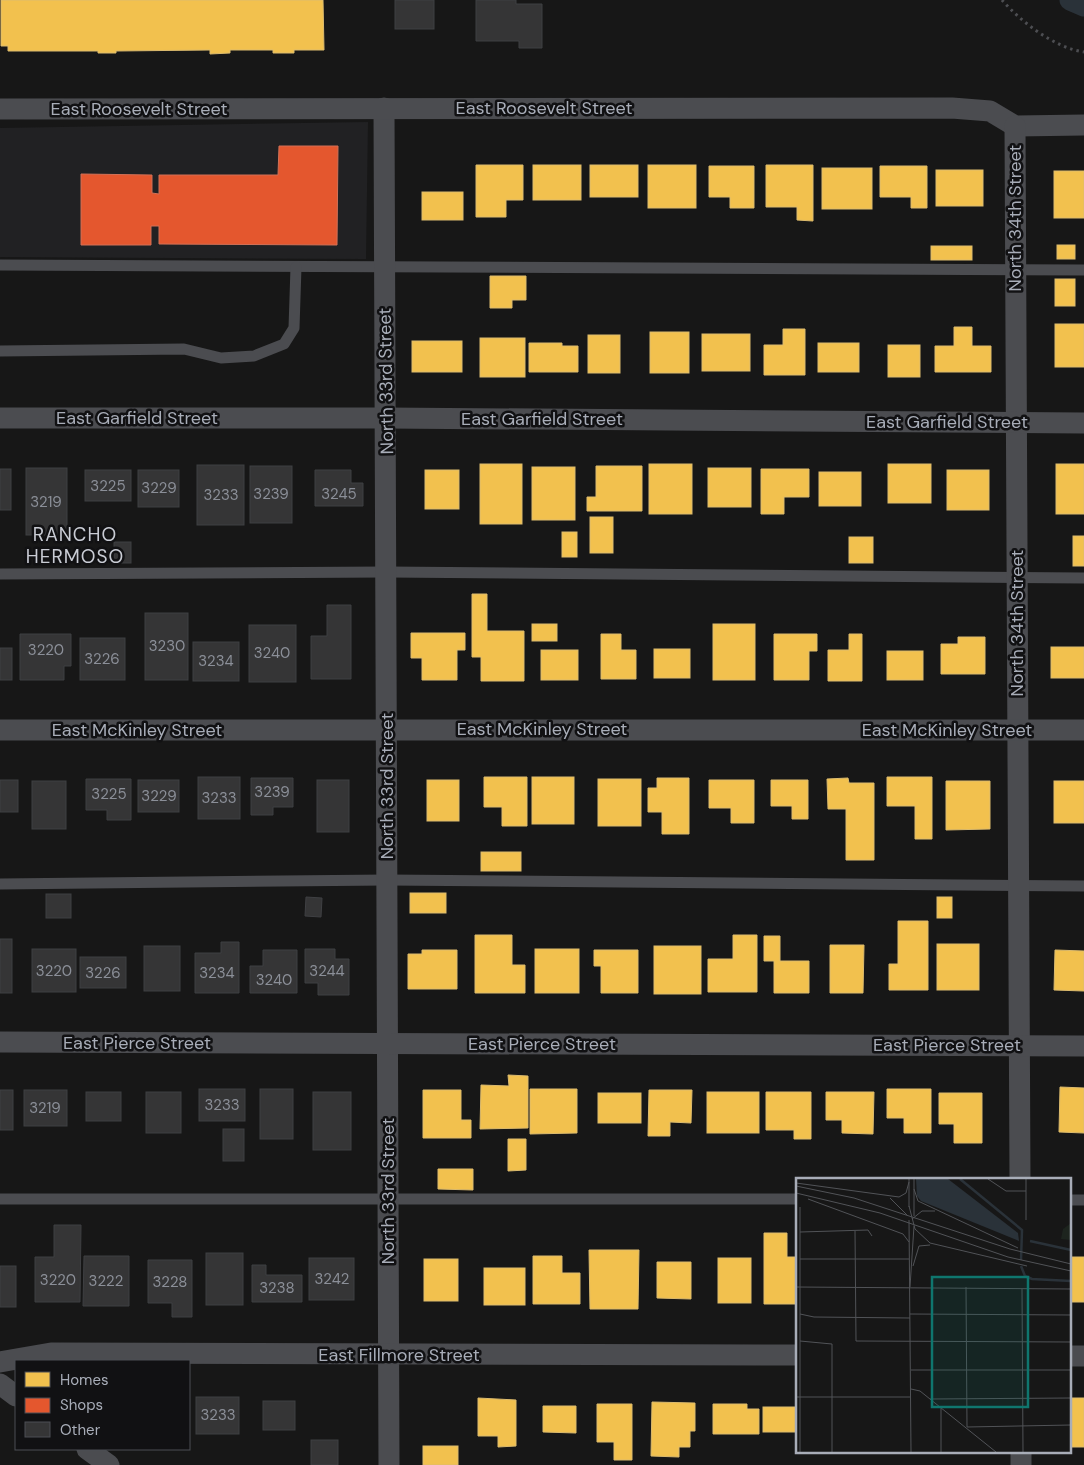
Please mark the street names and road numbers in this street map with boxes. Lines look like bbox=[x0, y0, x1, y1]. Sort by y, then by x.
street label: East Roosevelt Street bbox=[456, 96, 632, 120]
street label: East Roosevelt Street bbox=[51, 97, 227, 121]
street label: North 34th Street bbox=[1003, 145, 1027, 291]
street label: North 33rd Street bbox=[373, 307, 399, 455]
street label: East Garfield Street bbox=[56, 406, 218, 430]
street label: East Garfield Street bbox=[461, 407, 623, 431]
street label: East Garfield Street bbox=[866, 410, 1028, 434]
street label: North 34th Street bbox=[1005, 550, 1029, 696]
street label: North 33rd Street bbox=[375, 713, 399, 859]
street label: East McKinley Street bbox=[457, 717, 627, 741]
street label: East McKinley Street bbox=[52, 718, 222, 742]
street label: East McKinley Street bbox=[862, 718, 1032, 742]
street label: East Pierce Street bbox=[63, 1031, 211, 1055]
street label: East Pierce Street bbox=[468, 1032, 616, 1056]
street label: East Pierce Street bbox=[873, 1033, 1021, 1057]
street label: North 33rd Street bbox=[376, 1118, 400, 1264]
street label: East Fillmore Street bbox=[318, 1343, 480, 1367]

